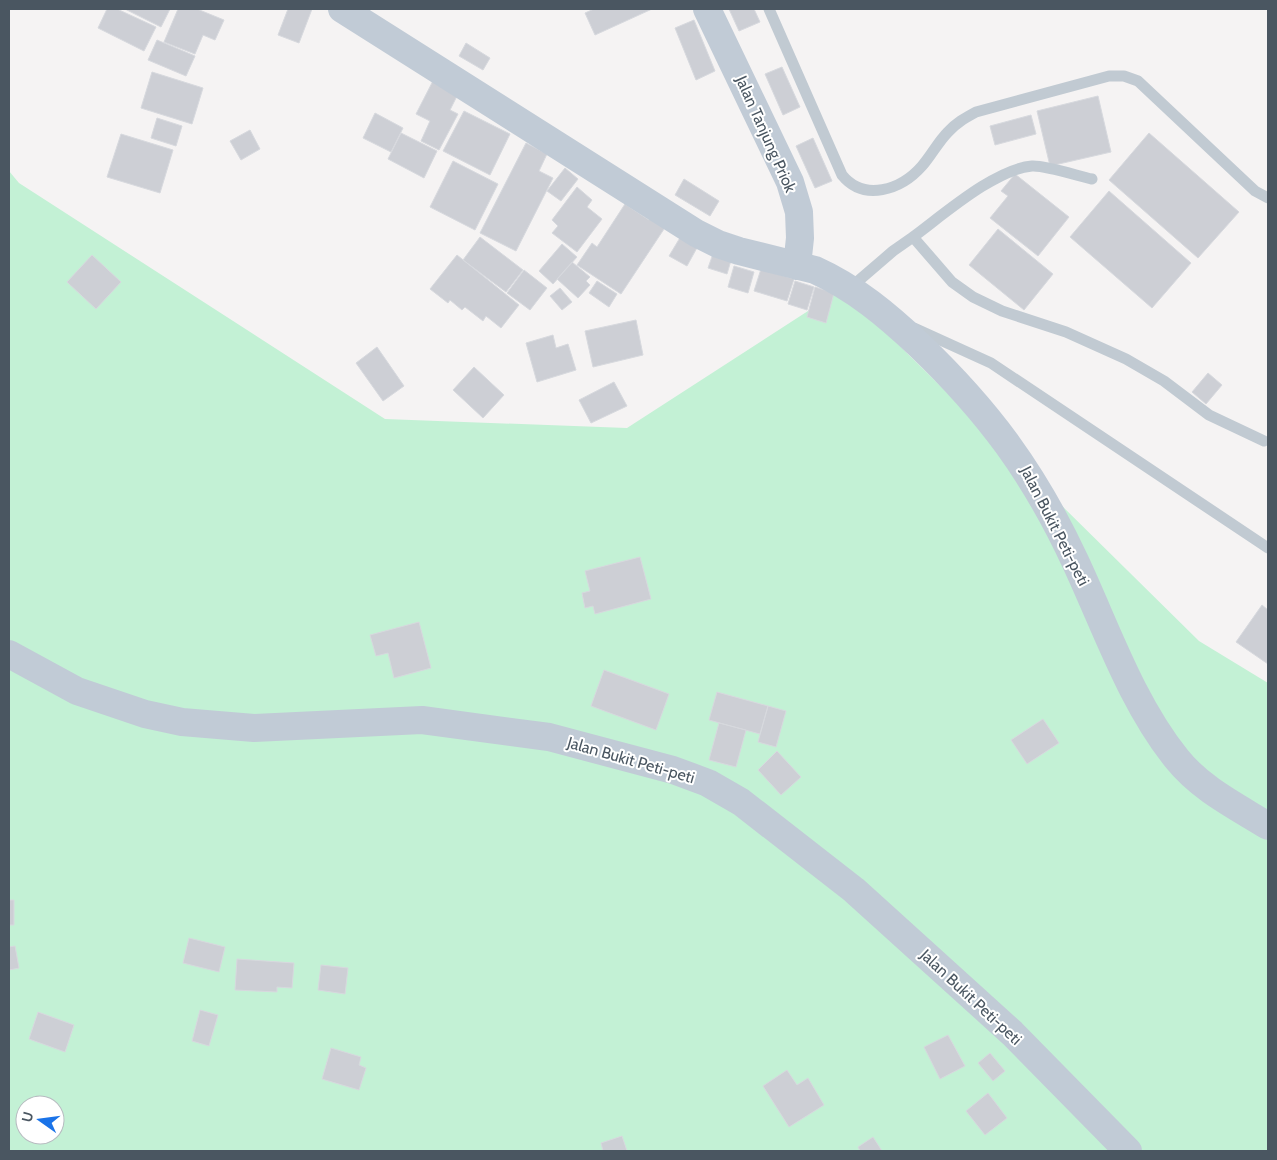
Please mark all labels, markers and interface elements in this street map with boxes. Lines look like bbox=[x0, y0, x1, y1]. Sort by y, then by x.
street label: Jalan Tanjung Priok bbox=[731, 72, 801, 196]
street label: Jalan Bukit Peti-peti bbox=[1016, 462, 1093, 589]
street label: Jalan Bukit Peti-peti bbox=[564, 732, 697, 787]
street label: Jalan Bukit Peti-peti bbox=[916, 944, 1026, 1049]
north arrow bbox=[15, 1095, 65, 1145]
text: U bbox=[17, 1110, 37, 1124]

